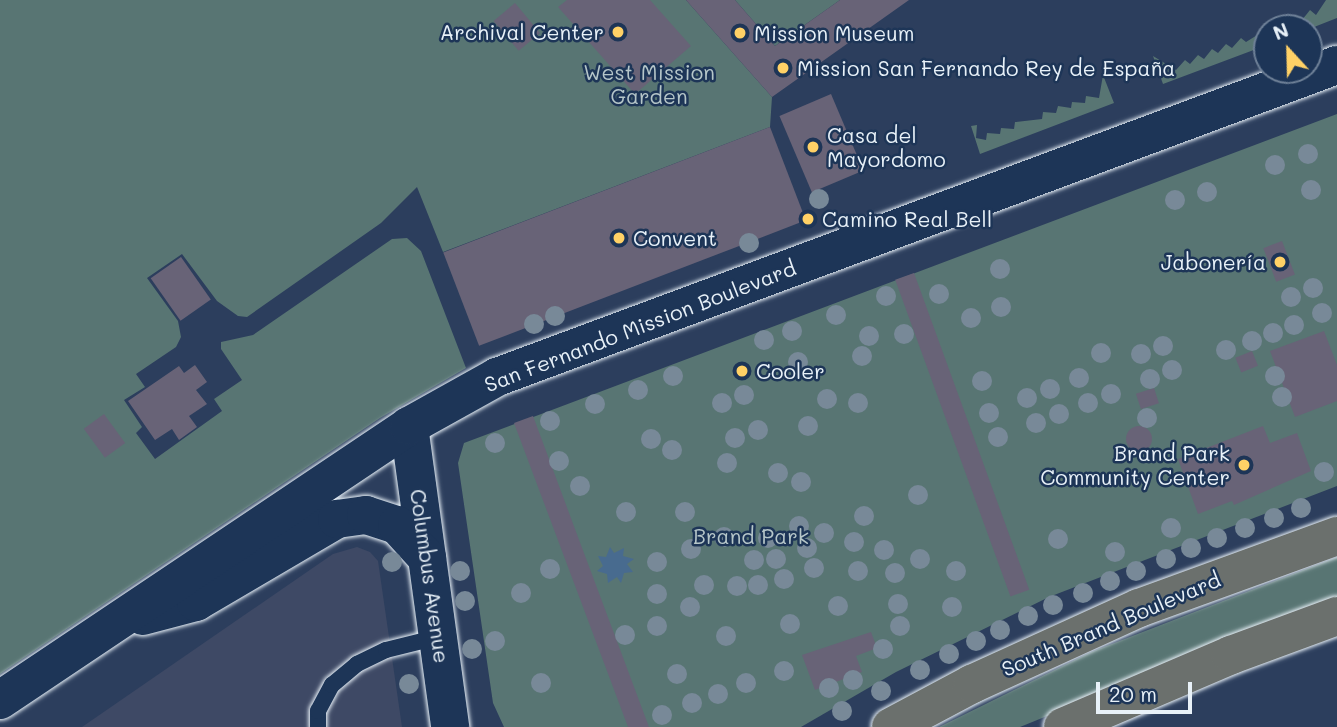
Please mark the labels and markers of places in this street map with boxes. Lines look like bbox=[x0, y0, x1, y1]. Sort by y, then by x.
place label: Archival Center bbox=[440, 19, 604, 45]
place label: Mission Museum bbox=[754, 20, 914, 46]
marker: Archival Center bbox=[610, 24, 626, 40]
marker: Mission Museum bbox=[732, 25, 748, 41]
place label: Mission San Fernando Rey de España bbox=[797, 55, 1175, 81]
marker: Mission San Fernando Rey de España bbox=[775, 60, 791, 76]
place label: Casa del Mayordomo bbox=[827, 122, 946, 172]
marker: Casa del Mayordomo bbox=[805, 139, 821, 155]
place label: Camino Real Bell bbox=[822, 206, 992, 232]
marker: Camino Real Bell bbox=[800, 211, 816, 227]
place label: Convent bbox=[633, 225, 717, 251]
marker: Convent bbox=[611, 230, 627, 246]
place label: Jabonería bbox=[1161, 249, 1266, 275]
marker: Jabonería bbox=[1272, 254, 1288, 270]
place label: Cooler bbox=[756, 358, 825, 384]
marker: Cooler bbox=[734, 363, 750, 379]
place label: Brand Park Community Center bbox=[1040, 440, 1230, 490]
marker: Brand Park Community Center bbox=[1236, 457, 1252, 473]

